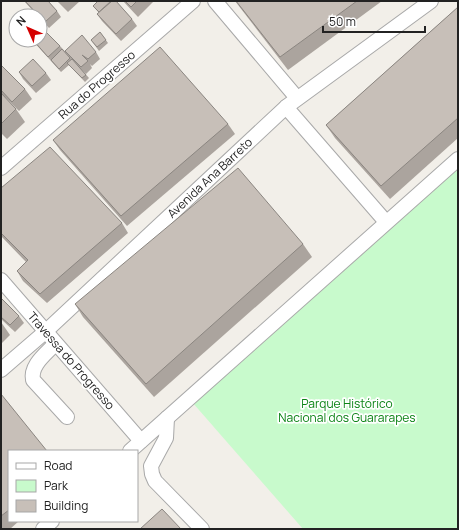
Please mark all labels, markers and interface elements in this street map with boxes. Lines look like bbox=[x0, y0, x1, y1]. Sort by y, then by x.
north arrow bbox=[8, 8, 48, 48]
scale bar bbox=[323, 8, 425, 34]
text: N bbox=[12, 12, 29, 29]
text: 50 m bbox=[329, 13, 356, 30]
street label: Rua do Progresso bbox=[55, 46, 139, 123]
street label: Avenida Ana Barreto bbox=[163, 134, 256, 222]
street label: Travessa do Progresso bbox=[24, 308, 119, 413]
park label: Parque Histórico Nacional dos Guararapes bbox=[278, 395, 416, 426]
legend bbox=[8, 450, 138, 522]
text: Road bbox=[44, 457, 72, 474]
text: Park bbox=[44, 477, 69, 494]
text: Building bbox=[44, 497, 88, 514]

